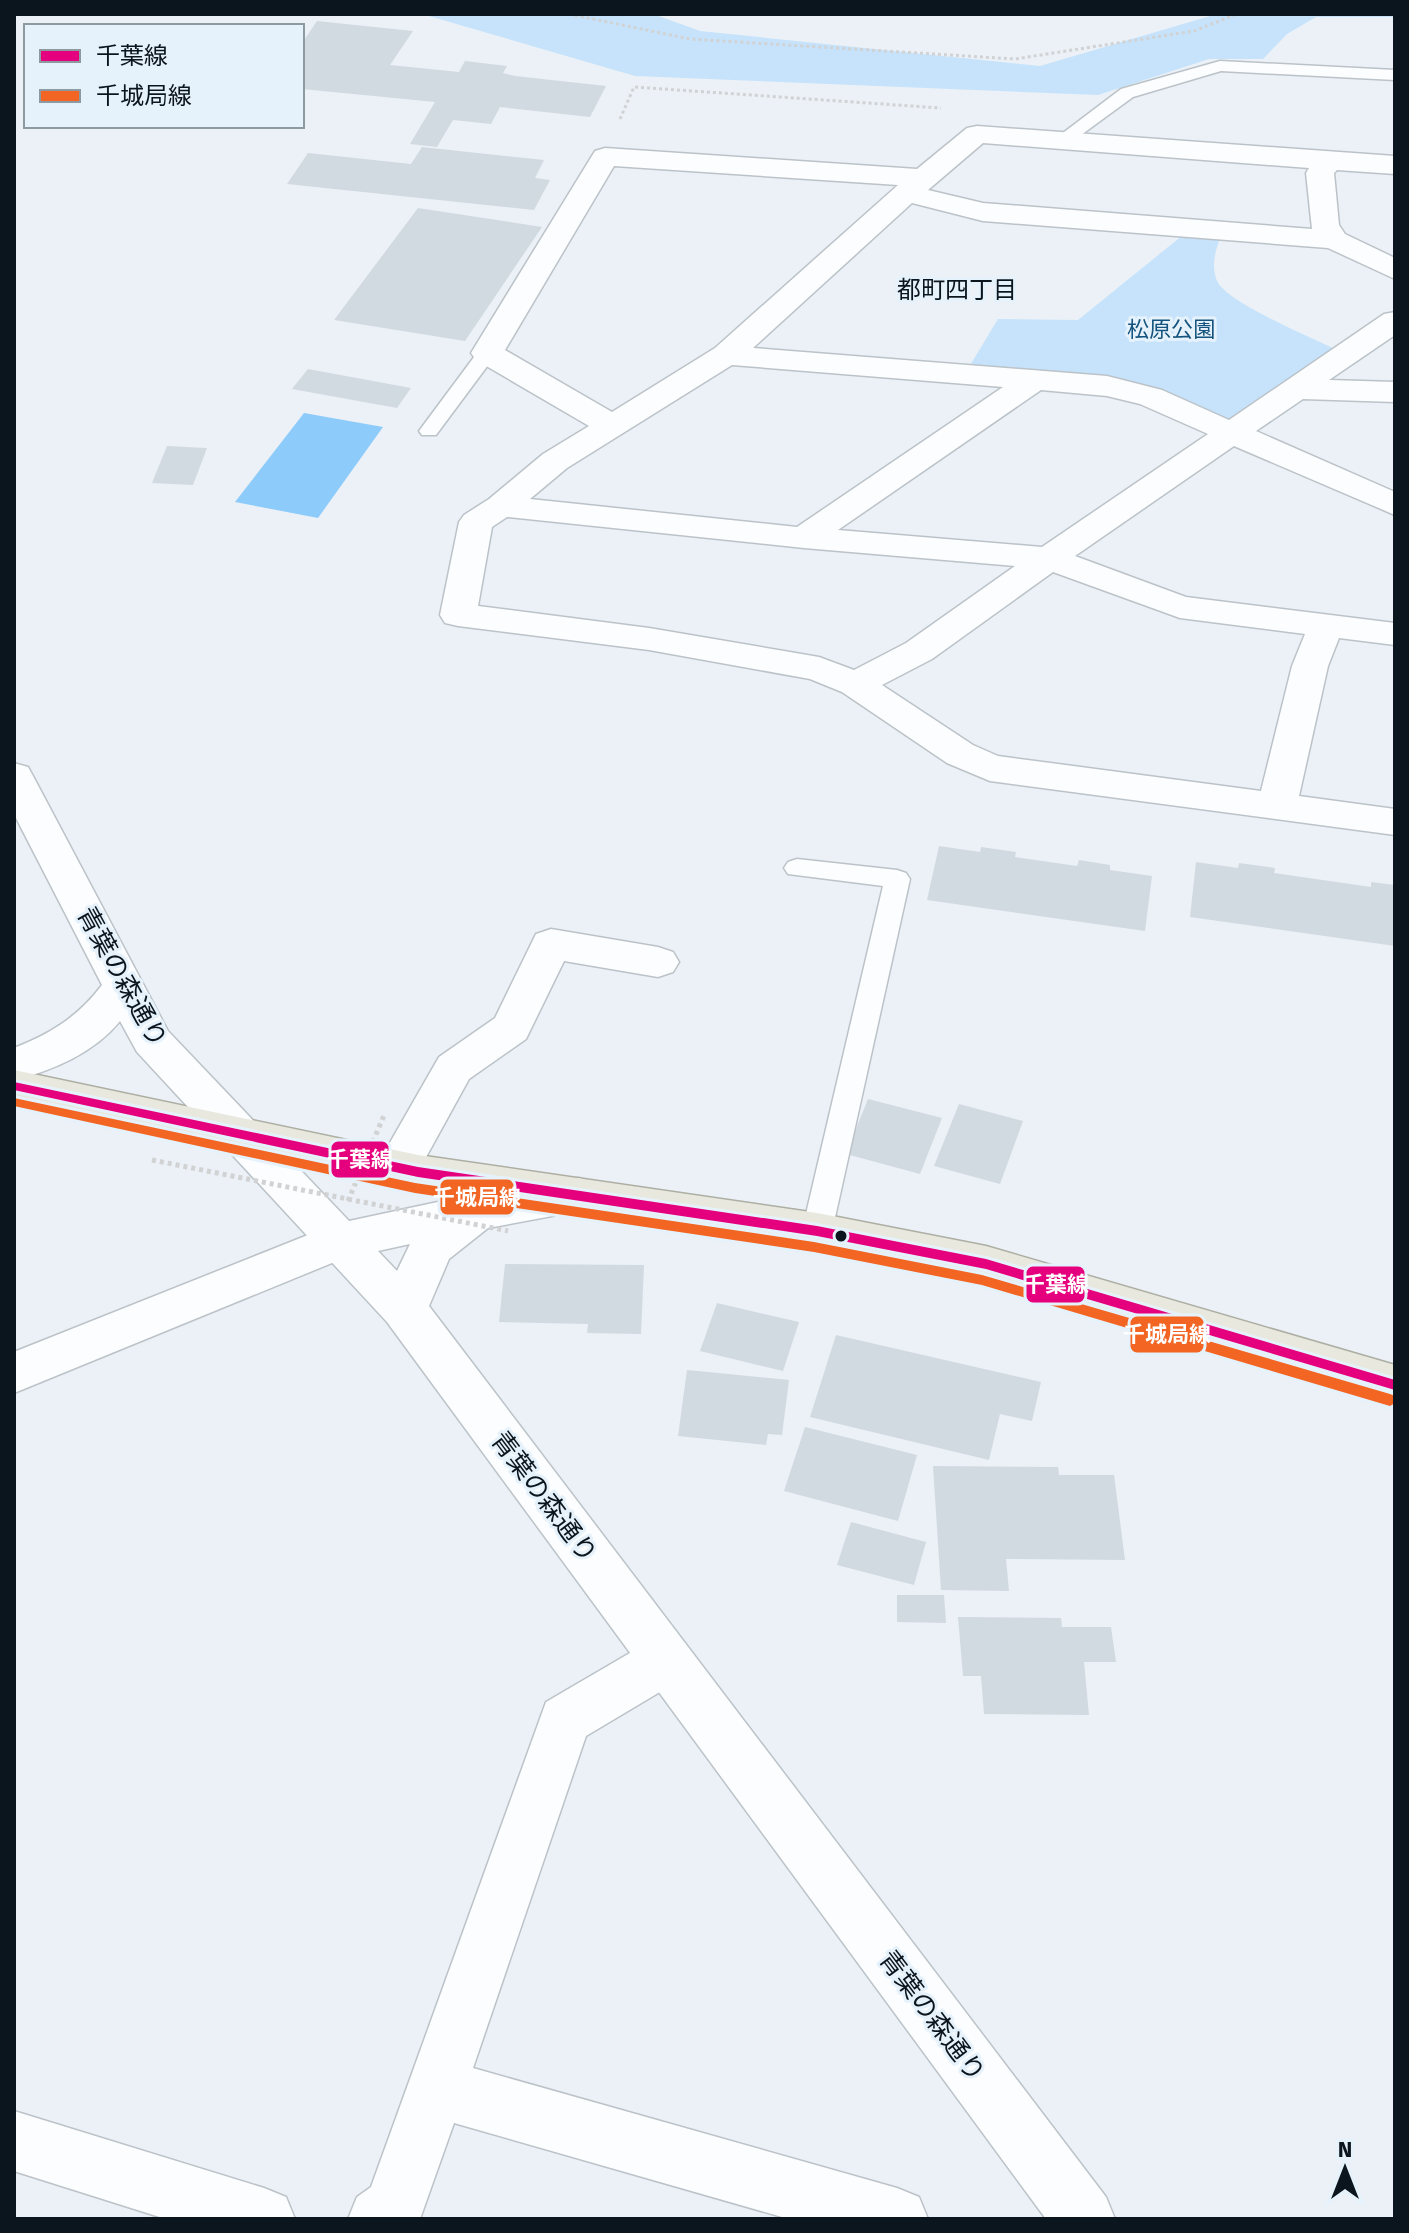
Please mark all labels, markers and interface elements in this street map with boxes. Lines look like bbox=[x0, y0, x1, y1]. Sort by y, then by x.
legend bbox=[24, 24, 304, 128]
text: 千葉線 bbox=[96, 42, 168, 70]
text: 千城局線 bbox=[96, 82, 192, 110]
district label: 都町四丁目 bbox=[897, 276, 1017, 304]
park label: 松原公園 bbox=[1127, 316, 1215, 343]
street label: 青葉の森通り bbox=[71, 901, 173, 1053]
line badge: 千葉線 bbox=[330, 1140, 390, 1179]
text: 千葉線 bbox=[327, 1146, 393, 1173]
line badge: 千城局線 bbox=[439, 1178, 515, 1216]
text: 千城局線 bbox=[433, 1184, 521, 1211]
unlabelled marker bbox=[833, 1228, 849, 1244]
line badge: 千葉線 bbox=[1025, 1265, 1086, 1304]
text: 千葉線 bbox=[1023, 1271, 1089, 1298]
line badge: 千城局線 bbox=[1129, 1315, 1205, 1354]
text: 千城局線 bbox=[1123, 1321, 1211, 1348]
street label: 青葉の森通り bbox=[485, 1425, 603, 1569]
street label: 青葉の森通り bbox=[873, 1944, 991, 2088]
north arrow bbox=[1305, 2129, 1385, 2209]
text: N bbox=[1338, 2136, 1352, 2163]

